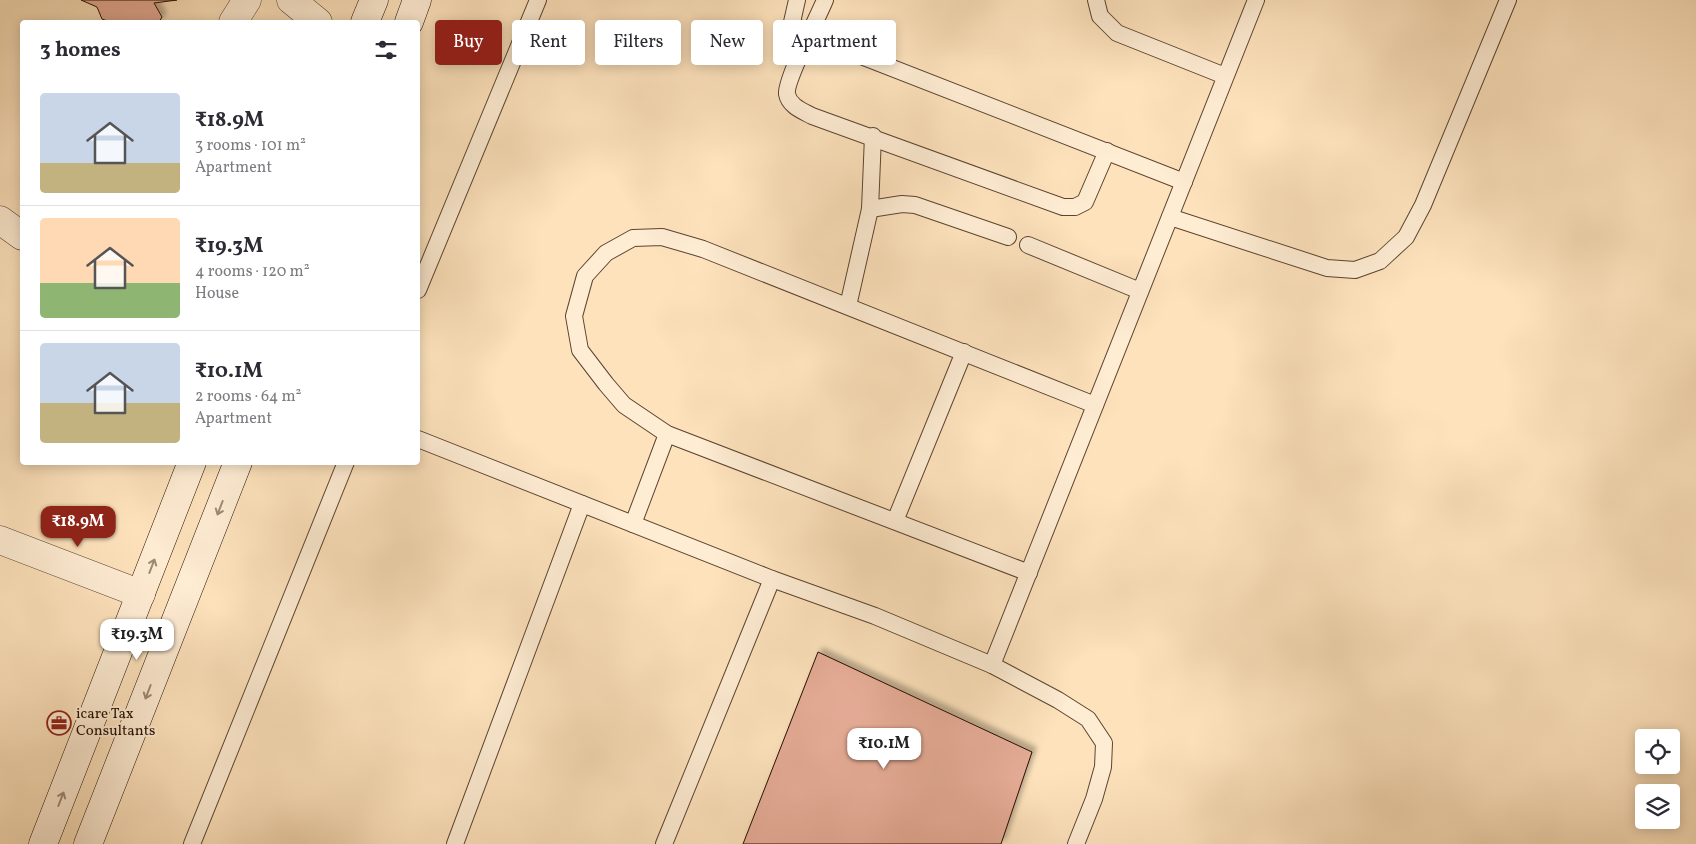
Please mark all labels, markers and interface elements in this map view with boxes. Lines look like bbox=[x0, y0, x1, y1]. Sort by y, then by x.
chip: Buy bbox=[435, 20, 502, 65]
chip: Rent bbox=[512, 20, 585, 65]
chip: Filters bbox=[595, 20, 681, 65]
chip: New bbox=[691, 20, 763, 65]
chip: Apartment bbox=[773, 20, 896, 65]
text: 3 homes bbox=[40, 36, 121, 65]
icon: filters bbox=[372, 36, 400, 64]
text: ₹18.9M bbox=[195, 106, 264, 135]
icon: home bbox=[80, 113, 140, 173]
text: 3 rooms · 101 m² bbox=[195, 135, 306, 157]
text: Apartment bbox=[195, 157, 272, 179]
text: ₹19.3M bbox=[195, 232, 263, 261]
icon: home bbox=[80, 238, 140, 298]
text: 4 rooms · 120 m² bbox=[195, 261, 310, 283]
text: House bbox=[195, 283, 239, 305]
text: ₹10.1M bbox=[195, 357, 263, 386]
icon: home bbox=[80, 363, 140, 423]
text: 2 rooms · 64 m² bbox=[195, 386, 302, 408]
text: Apartment bbox=[195, 408, 272, 430]
one-way arrow bbox=[215, 500, 224, 515]
pin: ₹18.9M bbox=[37, 506, 119, 548]
text: ₹18.9M bbox=[52, 511, 104, 533]
one-way arrow bbox=[148, 559, 157, 574]
pin: ₹19.3M bbox=[96, 618, 178, 661]
text: ₹19.3M bbox=[111, 624, 163, 646]
one-way arrow bbox=[143, 684, 152, 699]
place label: icare Tax Consultants bbox=[76, 704, 155, 742]
office icon: icare Tax Consultants bbox=[46, 710, 72, 736]
pin: ₹10.1M bbox=[843, 728, 925, 770]
map controls bbox=[1635, 729, 1680, 829]
button: locate bbox=[1635, 729, 1680, 774]
text: ₹10.1M bbox=[858, 733, 910, 755]
button: layers bbox=[1635, 784, 1680, 829]
one-way arrow bbox=[57, 791, 66, 806]

